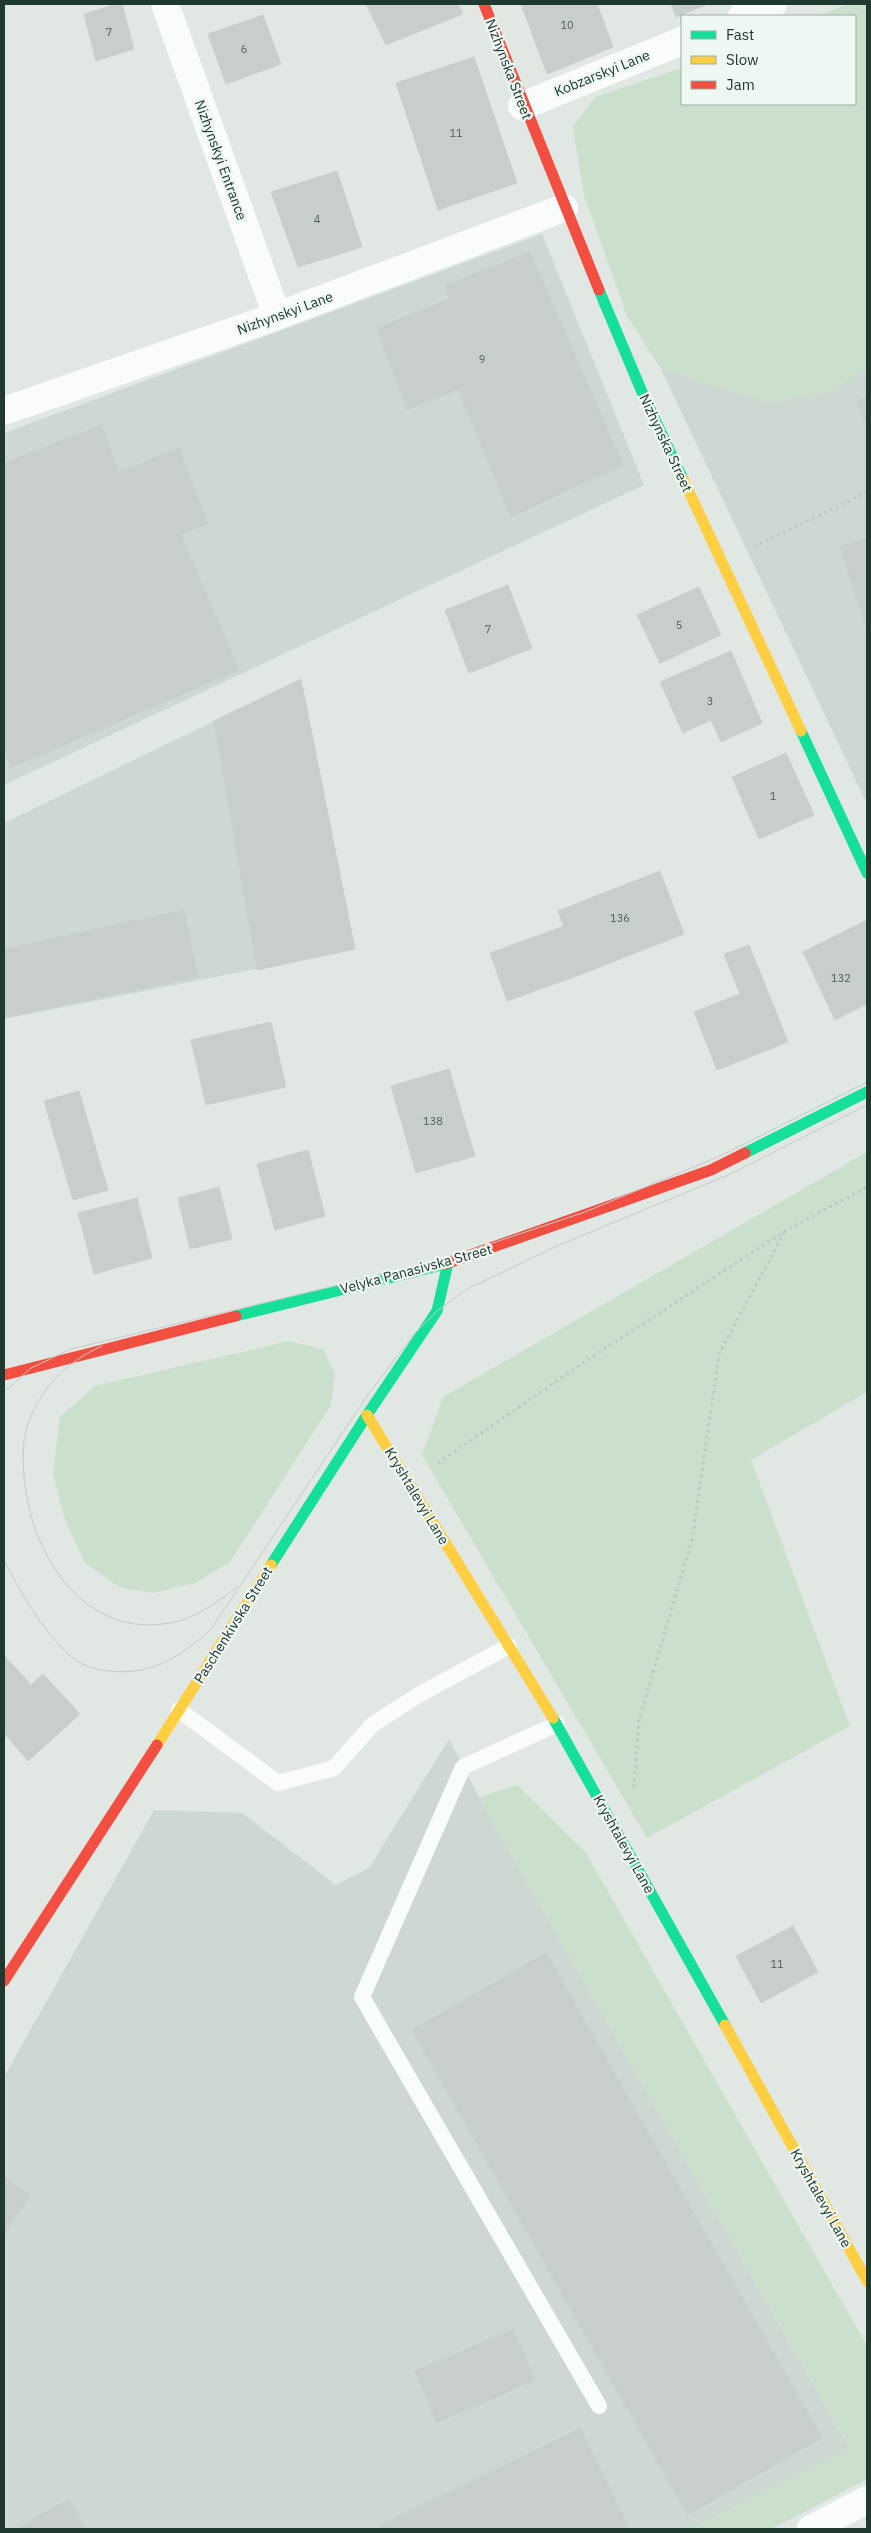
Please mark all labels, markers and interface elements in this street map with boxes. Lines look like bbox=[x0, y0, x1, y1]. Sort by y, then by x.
legend bbox=[681, 15, 856, 105]
street label: Nizhynska Street bbox=[482, 16, 536, 122]
house number: 10 bbox=[560, 18, 574, 32]
house number: 7 bbox=[106, 25, 112, 39]
text: Fast bbox=[726, 25, 754, 44]
house number: 6 bbox=[241, 42, 247, 56]
street label: Kobzarskyi Lane bbox=[552, 46, 653, 100]
text: Slow bbox=[726, 50, 759, 69]
text: Jam bbox=[726, 75, 755, 94]
street label: Nizhynskyi Entrance bbox=[191, 97, 251, 223]
house number: 11 bbox=[449, 126, 463, 140]
house number: 4 bbox=[314, 212, 321, 226]
street label: Nizhynskyi Lane bbox=[235, 287, 336, 339]
house number: 9 bbox=[479, 352, 485, 366]
street label: Nizhynska Street bbox=[635, 391, 697, 495]
house number: 5 bbox=[676, 618, 682, 632]
house number: 7 bbox=[485, 622, 491, 636]
house number: 3 bbox=[707, 694, 713, 708]
house number: 1 bbox=[770, 789, 777, 803]
house number: 136 bbox=[610, 911, 630, 925]
house number: 132 bbox=[831, 971, 851, 985]
house number: 138 bbox=[423, 1114, 443, 1128]
street label: Velyka Panasivska Street bbox=[338, 1240, 494, 1298]
street label: Kryshtalevyi Lane bbox=[381, 1444, 453, 1548]
street label: Paschenkivska Street bbox=[190, 1563, 276, 1687]
street label: Kryshtalevyi Lane bbox=[589, 1791, 659, 1897]
house number: 11 bbox=[770, 1957, 784, 1971]
street label: Kryshtalevyi Lane bbox=[786, 2145, 856, 2251]

